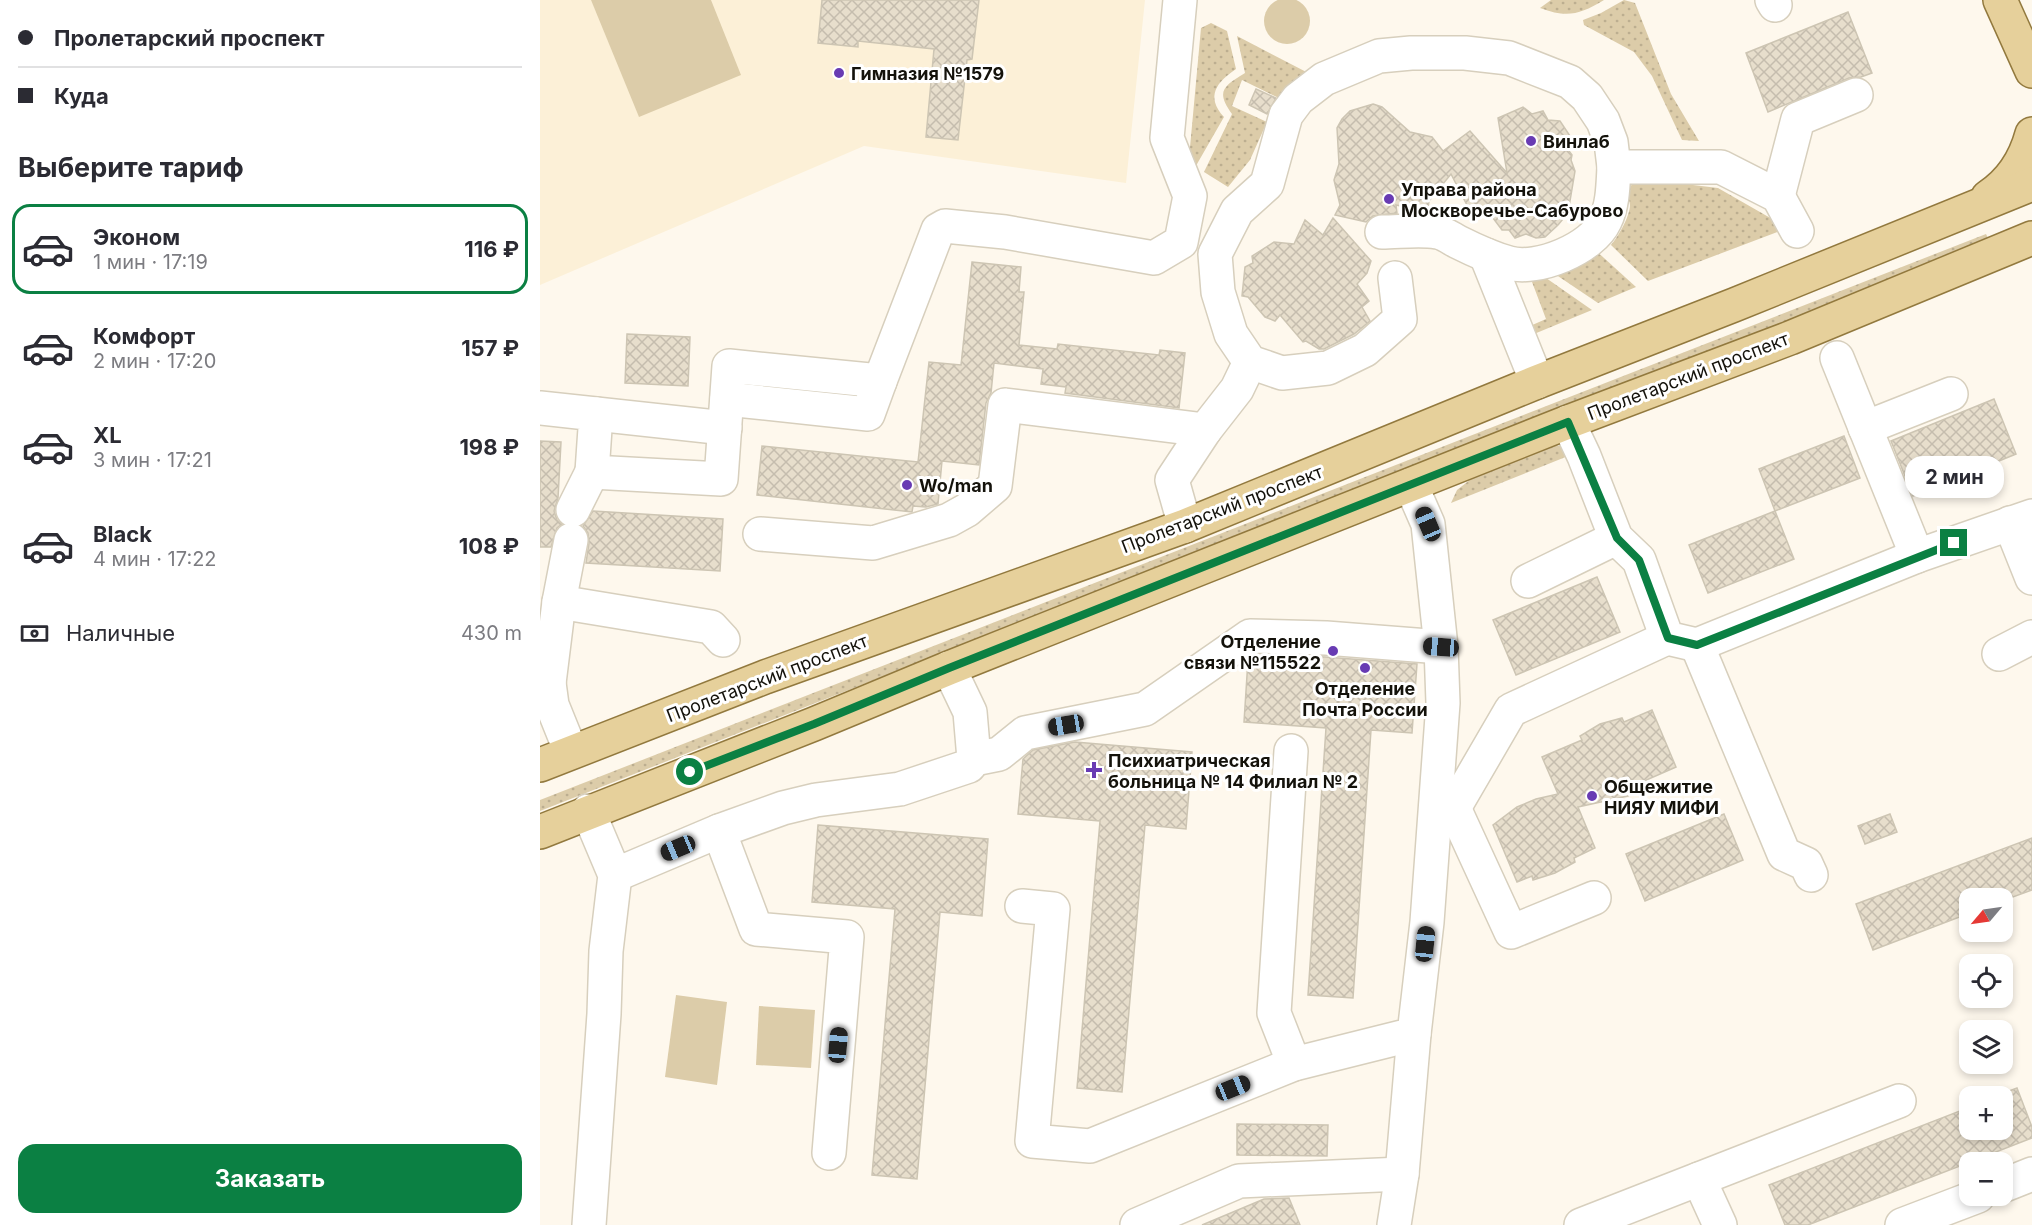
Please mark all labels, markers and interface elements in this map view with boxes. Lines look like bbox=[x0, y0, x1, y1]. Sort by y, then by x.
text: Пролетарский проспект bbox=[54, 25, 325, 51]
place label: Гимназия №1579 bbox=[851, 63, 1004, 84]
marker: Гимназия №1579 bbox=[832, 66, 846, 80]
text: Куда bbox=[54, 83, 109, 109]
place label: Винлаб bbox=[1543, 131, 1610, 152]
marker: Винлаб bbox=[1524, 134, 1538, 148]
text: Выберите тариф bbox=[18, 151, 244, 184]
place label: Управа района Москворечье-Сабурово bbox=[1401, 179, 1624, 221]
marker: Управа района Москворечье-Сабурово bbox=[1382, 192, 1396, 206]
icon: car bbox=[21, 222, 75, 276]
text: Эконом bbox=[93, 224, 180, 250]
text: 116 ₽ bbox=[464, 236, 519, 262]
text: 1 мин · 17:19 bbox=[93, 250, 208, 274]
icon: car bbox=[21, 321, 75, 375]
text: Комфорт bbox=[93, 323, 195, 349]
street label: Пролетарский проспект bbox=[1584, 328, 1792, 424]
text: 157 ₽ bbox=[461, 335, 519, 361]
text: 2 мин · 17:20 bbox=[93, 349, 216, 373]
icon: car bbox=[21, 420, 75, 474]
text: XL bbox=[93, 422, 122, 448]
text: 198 ₽ bbox=[459, 434, 519, 460]
text: 3 мин · 17:21 bbox=[93, 448, 212, 472]
callout: 2 мин bbox=[1904, 456, 2004, 498]
street label: Пролетарский проспект bbox=[1118, 461, 1326, 557]
text: 2 мин bbox=[1925, 465, 1984, 489]
place label: Wo/man bbox=[919, 475, 993, 496]
marker: Wo/man bbox=[900, 478, 914, 492]
car bbox=[1413, 504, 1443, 544]
icon: car bbox=[21, 519, 75, 573]
text: Black bbox=[93, 521, 152, 547]
route end bbox=[1940, 529, 1967, 556]
text: 108 ₽ bbox=[459, 533, 519, 559]
text: 4 мин · 17:22 bbox=[93, 547, 217, 571]
icon: cash bbox=[18, 617, 51, 650]
text: Наличные bbox=[66, 620, 175, 646]
text: 430 m bbox=[461, 621, 522, 645]
street label: Пролетарский проспект bbox=[663, 630, 871, 726]
place label: Отделение связи №115522 bbox=[1184, 631, 1321, 673]
car bbox=[1422, 637, 1460, 657]
marker: Отделение связи №115522 bbox=[1326, 644, 1340, 658]
marker: Отделение Почта России bbox=[1358, 661, 1372, 675]
place label: Отделение Почта России bbox=[1302, 678, 1428, 720]
car bbox=[1047, 713, 1085, 737]
place label: Психиатрическая больница № 14 Филиал № 2 bbox=[1108, 750, 1358, 792]
route start bbox=[676, 758, 703, 785]
marker: Психиатрическая больница № 14 Филиал № 2 bbox=[1085, 761, 1103, 779]
place label: Общежитие НИЯУ МИФИ bbox=[1604, 776, 1719, 818]
marker: Общежитие НИЯУ МИФИ bbox=[1585, 789, 1599, 803]
car bbox=[658, 833, 698, 863]
north arrow bbox=[1959, 888, 2013, 942]
map controls bbox=[1959, 888, 2013, 1206]
car bbox=[1414, 925, 1436, 963]
button: locate bbox=[1959, 954, 2013, 1008]
button: layers bbox=[1959, 1020, 2013, 1074]
car bbox=[827, 1026, 849, 1064]
car bbox=[1213, 1073, 1253, 1103]
button: + bbox=[1959, 1086, 2013, 1140]
button: Заказать bbox=[18, 1144, 522, 1213]
button: − bbox=[1959, 1152, 2013, 1206]

